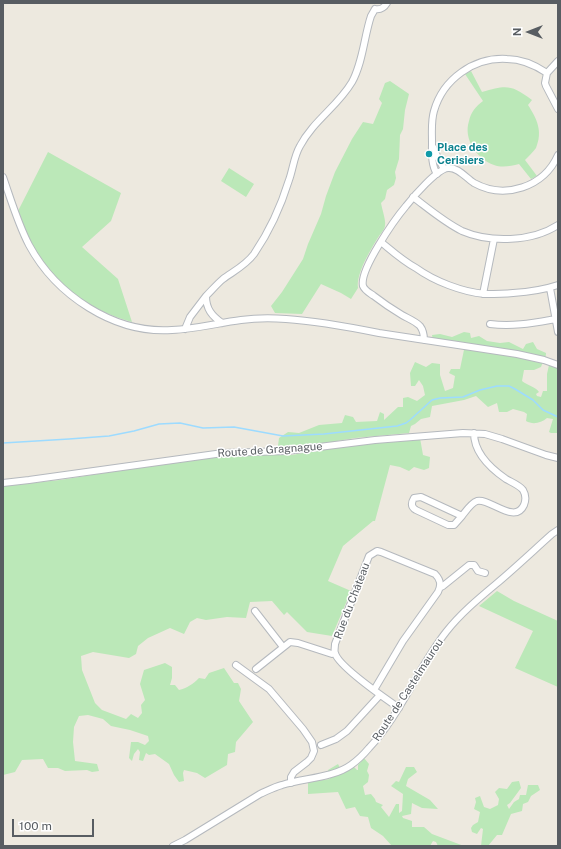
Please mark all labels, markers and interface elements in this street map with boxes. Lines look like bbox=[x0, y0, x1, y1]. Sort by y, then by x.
north arrow bbox=[509, 12, 549, 52]
text: N bbox=[511, 28, 523, 36]
place label: Place des Cerisiers bbox=[437, 141, 488, 167]
marker: Place des Cerisiers bbox=[424, 149, 434, 159]
street label: Route de Gragnague bbox=[217, 440, 323, 460]
street label: Rue du Château bbox=[331, 561, 373, 641]
street label: Route de Castelmaurou bbox=[370, 636, 446, 744]
scale bar bbox=[14, 811, 96, 837]
text: 100 m bbox=[19, 819, 52, 833]

